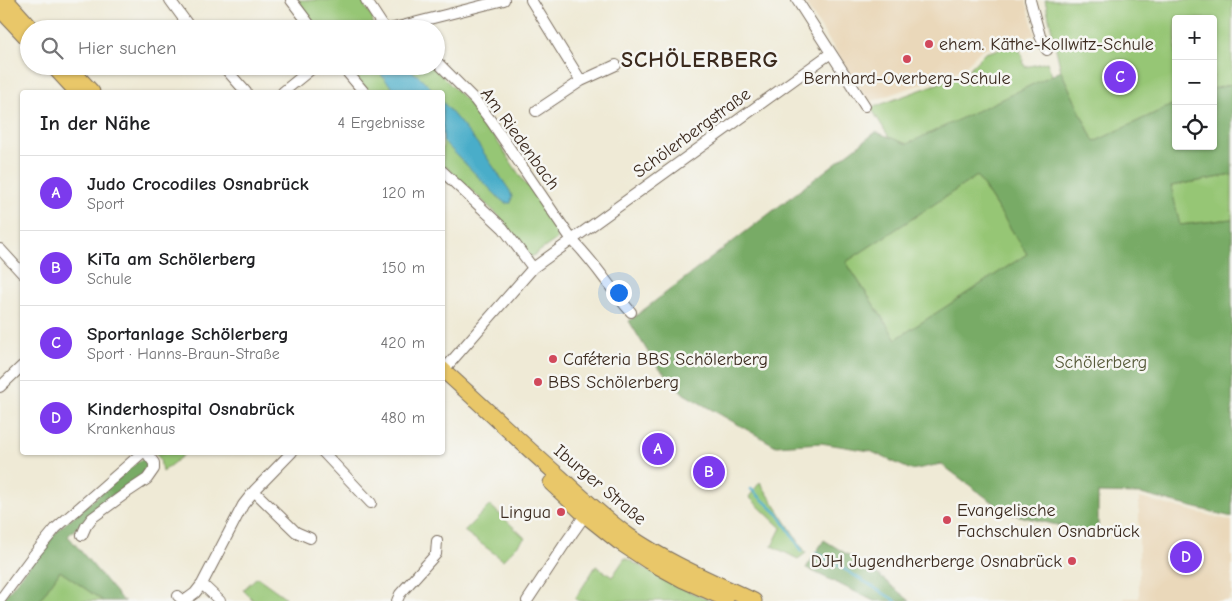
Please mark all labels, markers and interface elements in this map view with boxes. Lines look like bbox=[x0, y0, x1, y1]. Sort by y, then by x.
map controls bbox=[1172, 15, 1217, 150]
button: + bbox=[1172, 15, 1217, 60]
search box bbox=[20, 20, 445, 75]
icon: search bbox=[38, 34, 66, 62]
place label: ehem. Käthe-Kollwitz-Schule bbox=[939, 34, 1154, 55]
text: Hier suchen bbox=[78, 37, 176, 59]
marker: ehem. Käthe-Kollwitz-Schule bbox=[923, 38, 935, 50]
district label: SCHÖLERBERG bbox=[621, 47, 779, 73]
marker: Bernhard-Overberg-Schule bbox=[901, 53, 913, 65]
pin: C bbox=[1104, 58, 1136, 96]
button: − bbox=[1172, 60, 1217, 105]
place label: Bernhard-Overberg-Schule bbox=[804, 68, 1010, 89]
street label: Schölerbergstraße bbox=[629, 83, 755, 183]
street label: Am Riedenbach bbox=[476, 84, 564, 194]
button: locate bbox=[1172, 105, 1217, 150]
text: In der Nähe bbox=[40, 111, 150, 135]
text: 4 Ergebnisse bbox=[338, 114, 425, 132]
text: Judo Crocodiles Osnabrück bbox=[87, 173, 309, 195]
text: A bbox=[52, 184, 60, 202]
text: 120 m bbox=[382, 184, 425, 202]
text: Sport bbox=[87, 195, 124, 213]
text: KiTa am Schölerberg bbox=[87, 248, 256, 270]
text: B bbox=[51, 259, 61, 277]
text: 150 m bbox=[382, 259, 425, 277]
text: Schule bbox=[87, 270, 132, 288]
your location bbox=[606, 280, 632, 306]
text: Sportanlage Schölerberg bbox=[87, 323, 289, 345]
text: C bbox=[51, 334, 61, 352]
text: 420 m bbox=[381, 334, 425, 352]
text: Sport · Hanns-Braun-Straße bbox=[87, 345, 280, 363]
place label: Caféteria BBS Schölerberg bbox=[563, 349, 768, 370]
park label: Schölerberg bbox=[1055, 352, 1147, 373]
marker: Caféteria BBS Schölerberg bbox=[547, 353, 559, 365]
place label: BBS Schölerberg bbox=[548, 372, 679, 393]
marker: BBS Schölerberg bbox=[532, 376, 544, 388]
text: Kinderhospital Osnabrück bbox=[87, 398, 294, 420]
text: D bbox=[51, 409, 61, 427]
text: 480 m bbox=[381, 409, 425, 427]
text: Krankenhaus bbox=[87, 420, 175, 438]
pin: A bbox=[642, 430, 674, 468]
street label: Iburger Straße bbox=[550, 440, 650, 530]
pin: B bbox=[693, 453, 725, 491]
place label: Evangelische Fachschulen Osnabrück bbox=[957, 500, 1140, 542]
place label: Lingua bbox=[500, 502, 551, 523]
marker: Lingua bbox=[555, 506, 567, 518]
marker: Evangelische Fachschulen Osnabrück bbox=[941, 514, 953, 526]
pin: D bbox=[1170, 538, 1202, 576]
place label: DJH Jugendherberge Osnabrück bbox=[811, 551, 1062, 572]
marker: DJH Jugendherberge Osnabrück bbox=[1066, 555, 1078, 567]

